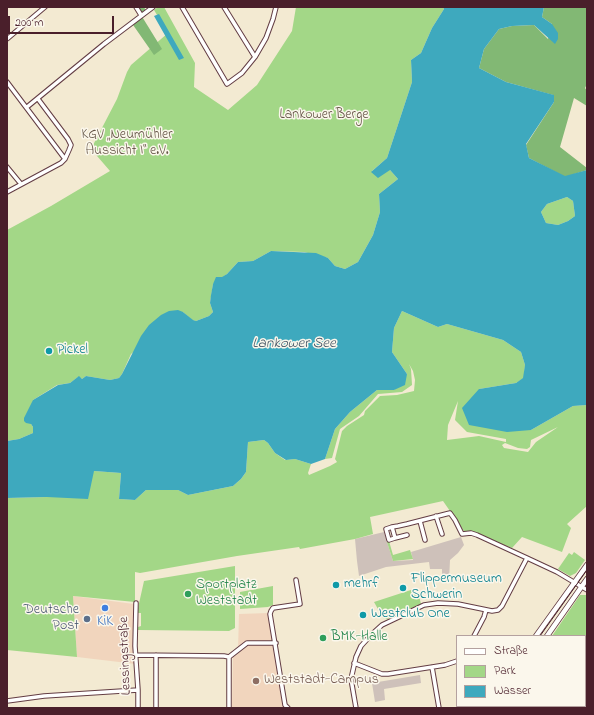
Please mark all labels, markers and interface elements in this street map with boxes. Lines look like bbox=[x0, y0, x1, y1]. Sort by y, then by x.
scale bar bbox=[10, 8, 116, 34]
text: 200 m bbox=[15, 14, 44, 32]
park label: Lankower Berge bbox=[280, 108, 368, 124]
park label: KGV „Neumühler Aussicht I“ e.V. bbox=[81, 128, 173, 160]
water label: Lankower See bbox=[252, 336, 336, 354]
place label: Pickel bbox=[57, 343, 88, 359]
marker: Pickel bbox=[44, 346, 54, 356]
place label: Flippermuseum Schwerin bbox=[411, 572, 502, 604]
place label: mehrf bbox=[344, 577, 379, 593]
place label: Sportplatz Weststadt bbox=[196, 578, 257, 610]
marker: mehrf bbox=[331, 580, 341, 590]
marker: Flippermuseum Schwerin bbox=[398, 583, 408, 593]
marker: Sportplatz Weststadt bbox=[183, 589, 193, 599]
place label: Deutsche Post bbox=[24, 603, 79, 636]
marker: KiK bbox=[100, 603, 110, 613]
place label: Westclub One bbox=[371, 607, 450, 623]
marker: Westclub One bbox=[358, 610, 368, 620]
marker: Deutsche Post bbox=[82, 614, 92, 624]
place label: KiK bbox=[97, 615, 113, 631]
street label: Lessingstraße bbox=[116, 616, 136, 696]
place label: BMK-Halle bbox=[331, 630, 388, 646]
marker: BMK-Halle bbox=[318, 633, 328, 643]
legend bbox=[456, 635, 586, 707]
text: Straße bbox=[494, 642, 528, 660]
text: Park bbox=[494, 662, 516, 680]
place label: Weststadt-Campus bbox=[264, 673, 379, 689]
marker: Weststadt-Campus bbox=[251, 676, 261, 686]
text: Wasser bbox=[494, 682, 531, 700]

